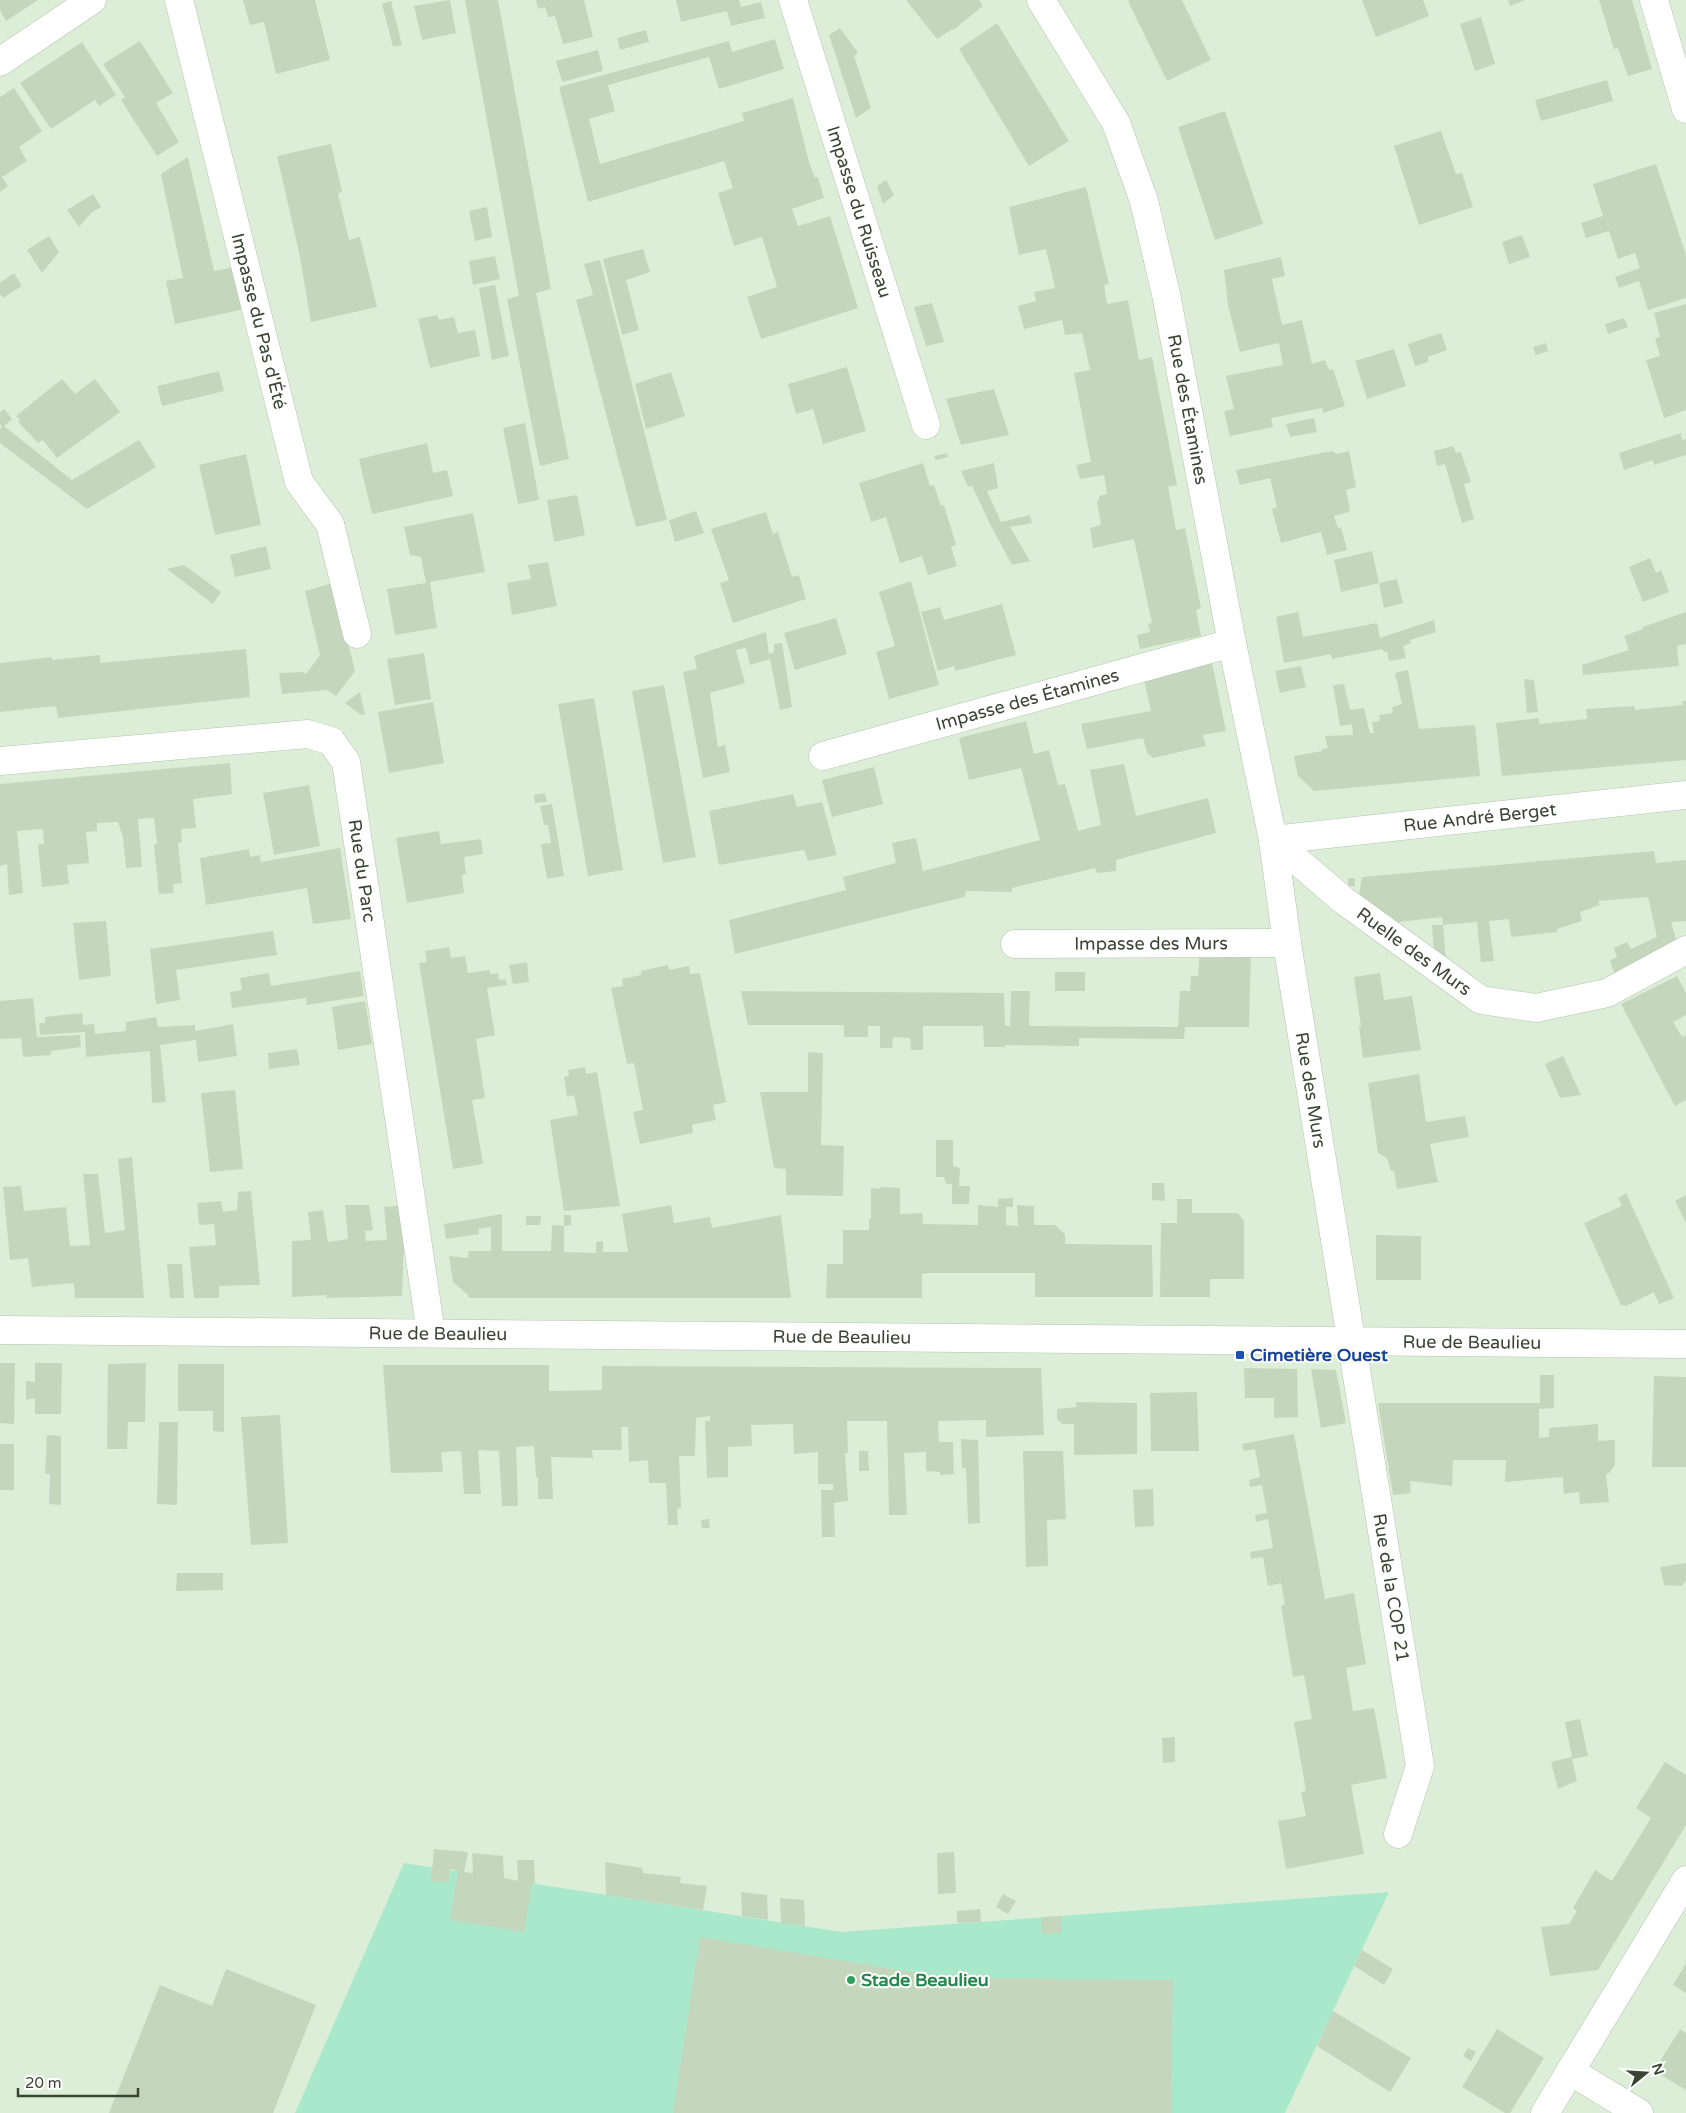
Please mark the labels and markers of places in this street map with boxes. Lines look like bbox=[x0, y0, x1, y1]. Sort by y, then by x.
place label: Cimetière Ouest bbox=[1250, 1344, 1388, 1366]
marker: Cimetière Ouest bbox=[1234, 1349, 1246, 1361]
place label: Stade Beaulieu bbox=[861, 1969, 989, 1991]
marker: Stade Beaulieu bbox=[845, 1974, 857, 1986]

